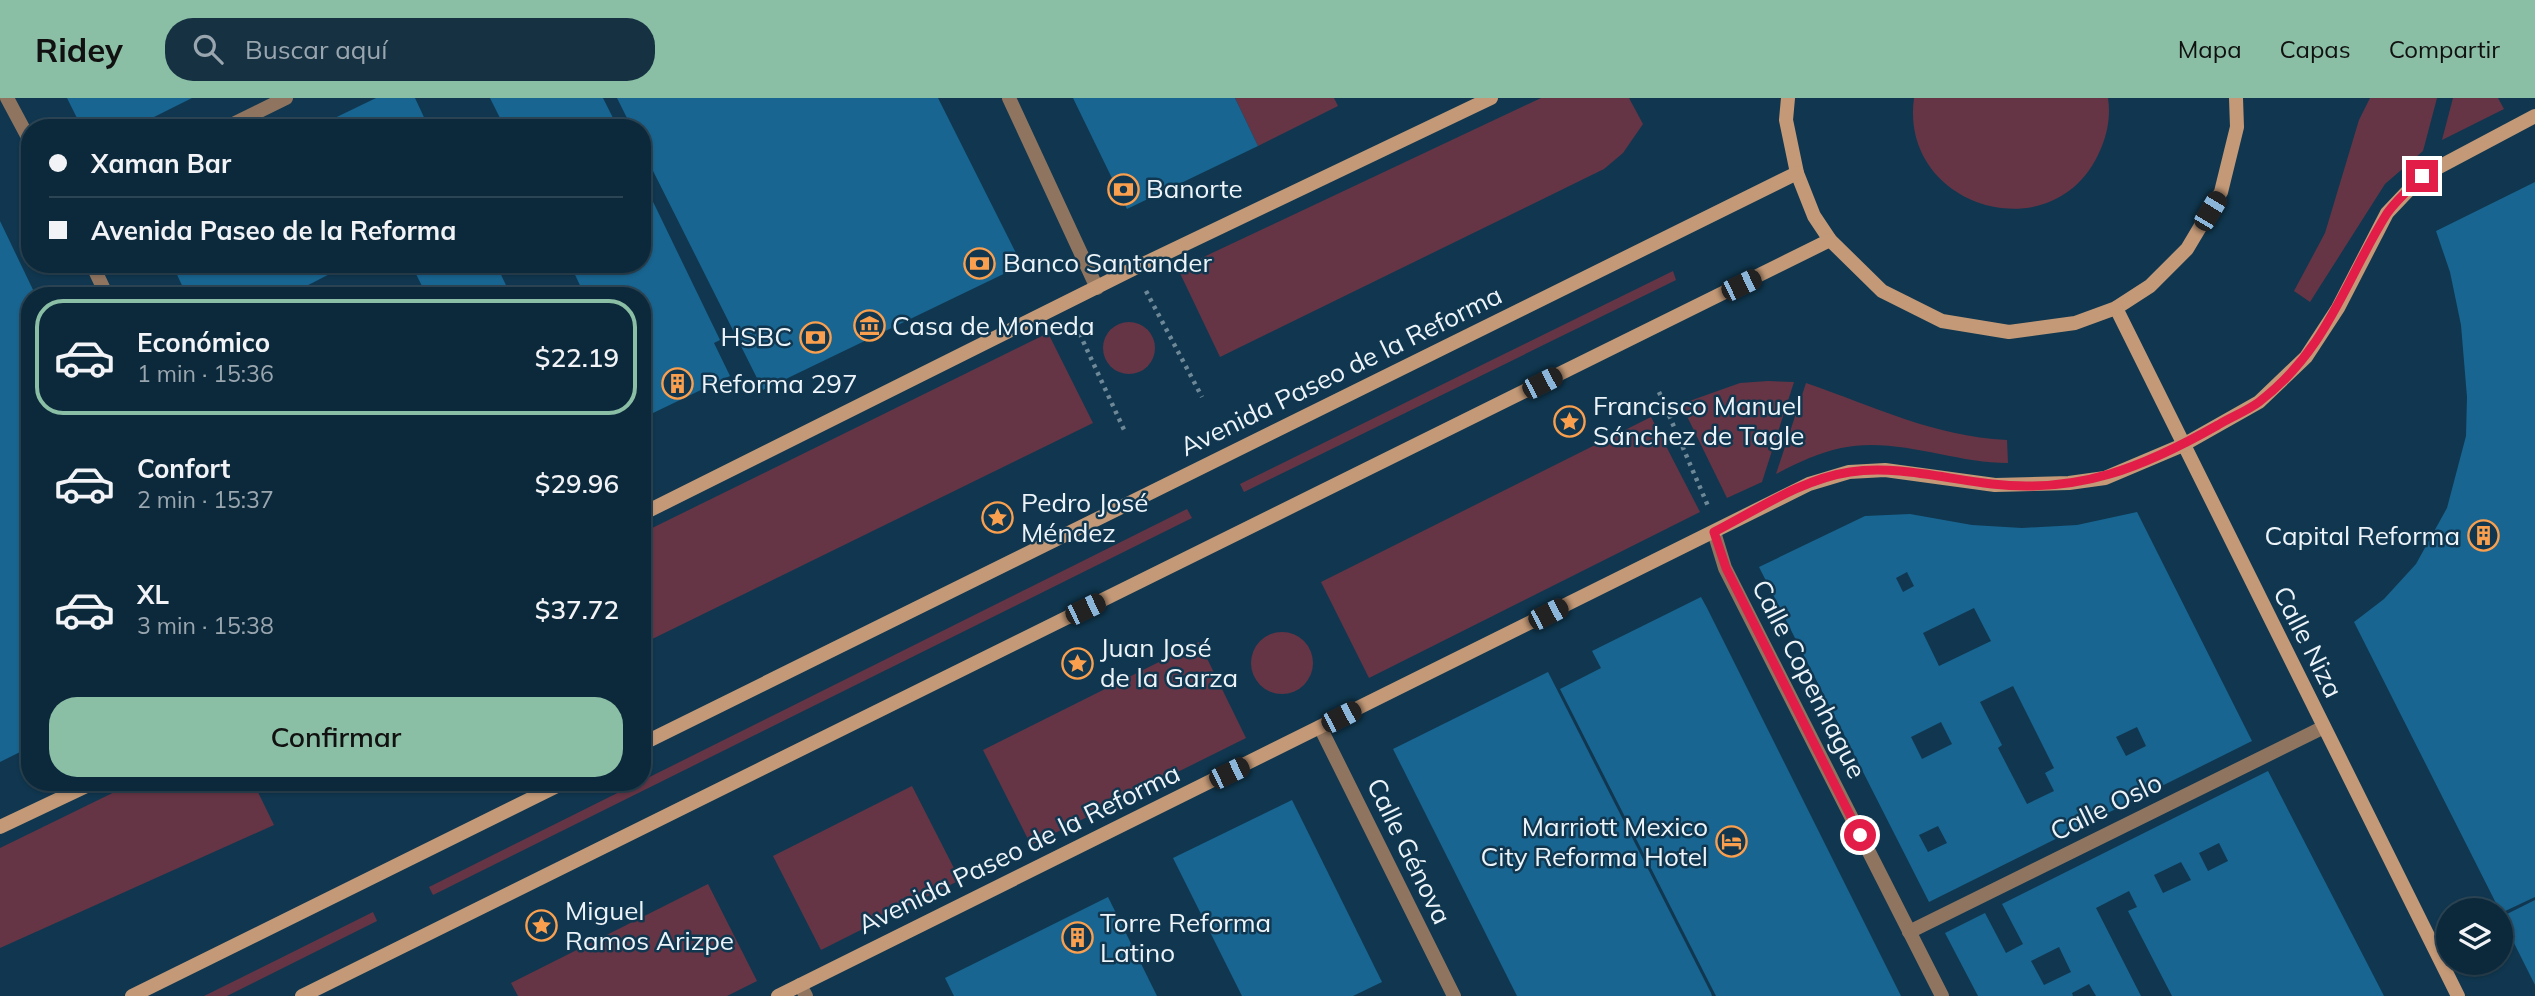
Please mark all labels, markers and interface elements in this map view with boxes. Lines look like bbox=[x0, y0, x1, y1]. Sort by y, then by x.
search box bbox=[165, 18, 655, 81]
text: Ridey bbox=[35, 29, 123, 70]
icon: search bbox=[189, 30, 227, 68]
text: Buscar aquí bbox=[245, 33, 388, 66]
text: Mapa bbox=[2178, 34, 2242, 64]
text: Capas bbox=[2280, 34, 2351, 64]
text: Compartir bbox=[2389, 34, 2500, 64]
text: Xaman Bar bbox=[91, 147, 231, 180]
route end bbox=[2406, 160, 2438, 192]
bank icon: Banorte bbox=[1106, 172, 1140, 206]
place label: Banorte bbox=[1146, 172, 1243, 205]
car bbox=[2191, 188, 2230, 234]
text: Avenida Paseo de la Reforma bbox=[91, 214, 456, 247]
bank icon: Banco Santander bbox=[963, 246, 997, 280]
place label: Banco Santander bbox=[1003, 246, 1212, 279]
car bbox=[1718, 266, 1765, 304]
street label: Avenida Paseo de la Reforma bbox=[1174, 278, 1507, 463]
museum icon: Casa de Moneda bbox=[852, 309, 886, 343]
place label: Casa de Moneda bbox=[892, 309, 1095, 342]
place label: HSBC bbox=[720, 320, 792, 353]
bank icon: HSBC bbox=[798, 320, 832, 354]
icon: car bbox=[53, 326, 116, 389]
text: Económico bbox=[137, 326, 270, 359]
text: $22.19 bbox=[535, 341, 619, 374]
text: 1 min · 15:36 bbox=[137, 359, 274, 388]
car bbox=[1519, 364, 1566, 402]
building icon: Reforma 297 bbox=[661, 367, 695, 401]
place label: Reforma 297 bbox=[701, 367, 858, 400]
place label: Francisco Manuel Sánchez de Tagle bbox=[1593, 389, 1804, 452]
place icon: Francisco Manuel Sánchez de Tagle bbox=[1553, 404, 1587, 438]
icon: car bbox=[53, 452, 116, 515]
text: Confort bbox=[137, 452, 230, 485]
text: $29.96 bbox=[535, 467, 619, 500]
text: 2 min · 15:37 bbox=[137, 485, 274, 514]
place label: Pedro José Méndez bbox=[1021, 486, 1148, 549]
place icon: Pedro José Méndez bbox=[981, 501, 1015, 535]
place label: Capital Reforma bbox=[2265, 519, 2460, 552]
building icon: Capital Reforma bbox=[2466, 519, 2500, 553]
street label: Calle Copenhague bbox=[1745, 574, 1874, 784]
icon: car bbox=[53, 578, 116, 641]
text: XL bbox=[137, 578, 169, 611]
street label: Calle Niza bbox=[2266, 580, 2351, 703]
car bbox=[1062, 590, 1109, 628]
text: $37.72 bbox=[535, 593, 619, 626]
car bbox=[1525, 595, 1572, 633]
text: 3 min · 15:38 bbox=[137, 611, 274, 640]
place label: Juan José de la Garza bbox=[1100, 631, 1238, 694]
place icon: Juan José de la Garza bbox=[1060, 646, 1094, 680]
button: Confirmar bbox=[49, 697, 623, 777]
car bbox=[1318, 698, 1365, 736]
car bbox=[1206, 754, 1253, 792]
street label: Avenida Paseo de la Reforma bbox=[852, 756, 1185, 941]
street label: Calle Oslo bbox=[2045, 765, 2167, 848]
street label: Calle Génova bbox=[1360, 772, 1459, 929]
place label: Marriott Mexico City Reforma Hotel bbox=[1480, 810, 1708, 873]
route start bbox=[1844, 819, 1876, 851]
hotel icon: Marriott Mexico City Reforma Hotel bbox=[1714, 825, 1748, 859]
place label: Miguel Ramos Arizpe bbox=[565, 894, 734, 957]
map controls bbox=[2436, 898, 2513, 975]
button: layers bbox=[2436, 898, 2513, 975]
place label: Torre Reforma Latino bbox=[1100, 906, 1271, 969]
place icon: Miguel Ramos Arizpe bbox=[525, 909, 559, 943]
building icon: Torre Reforma Latino bbox=[1060, 921, 1094, 955]

